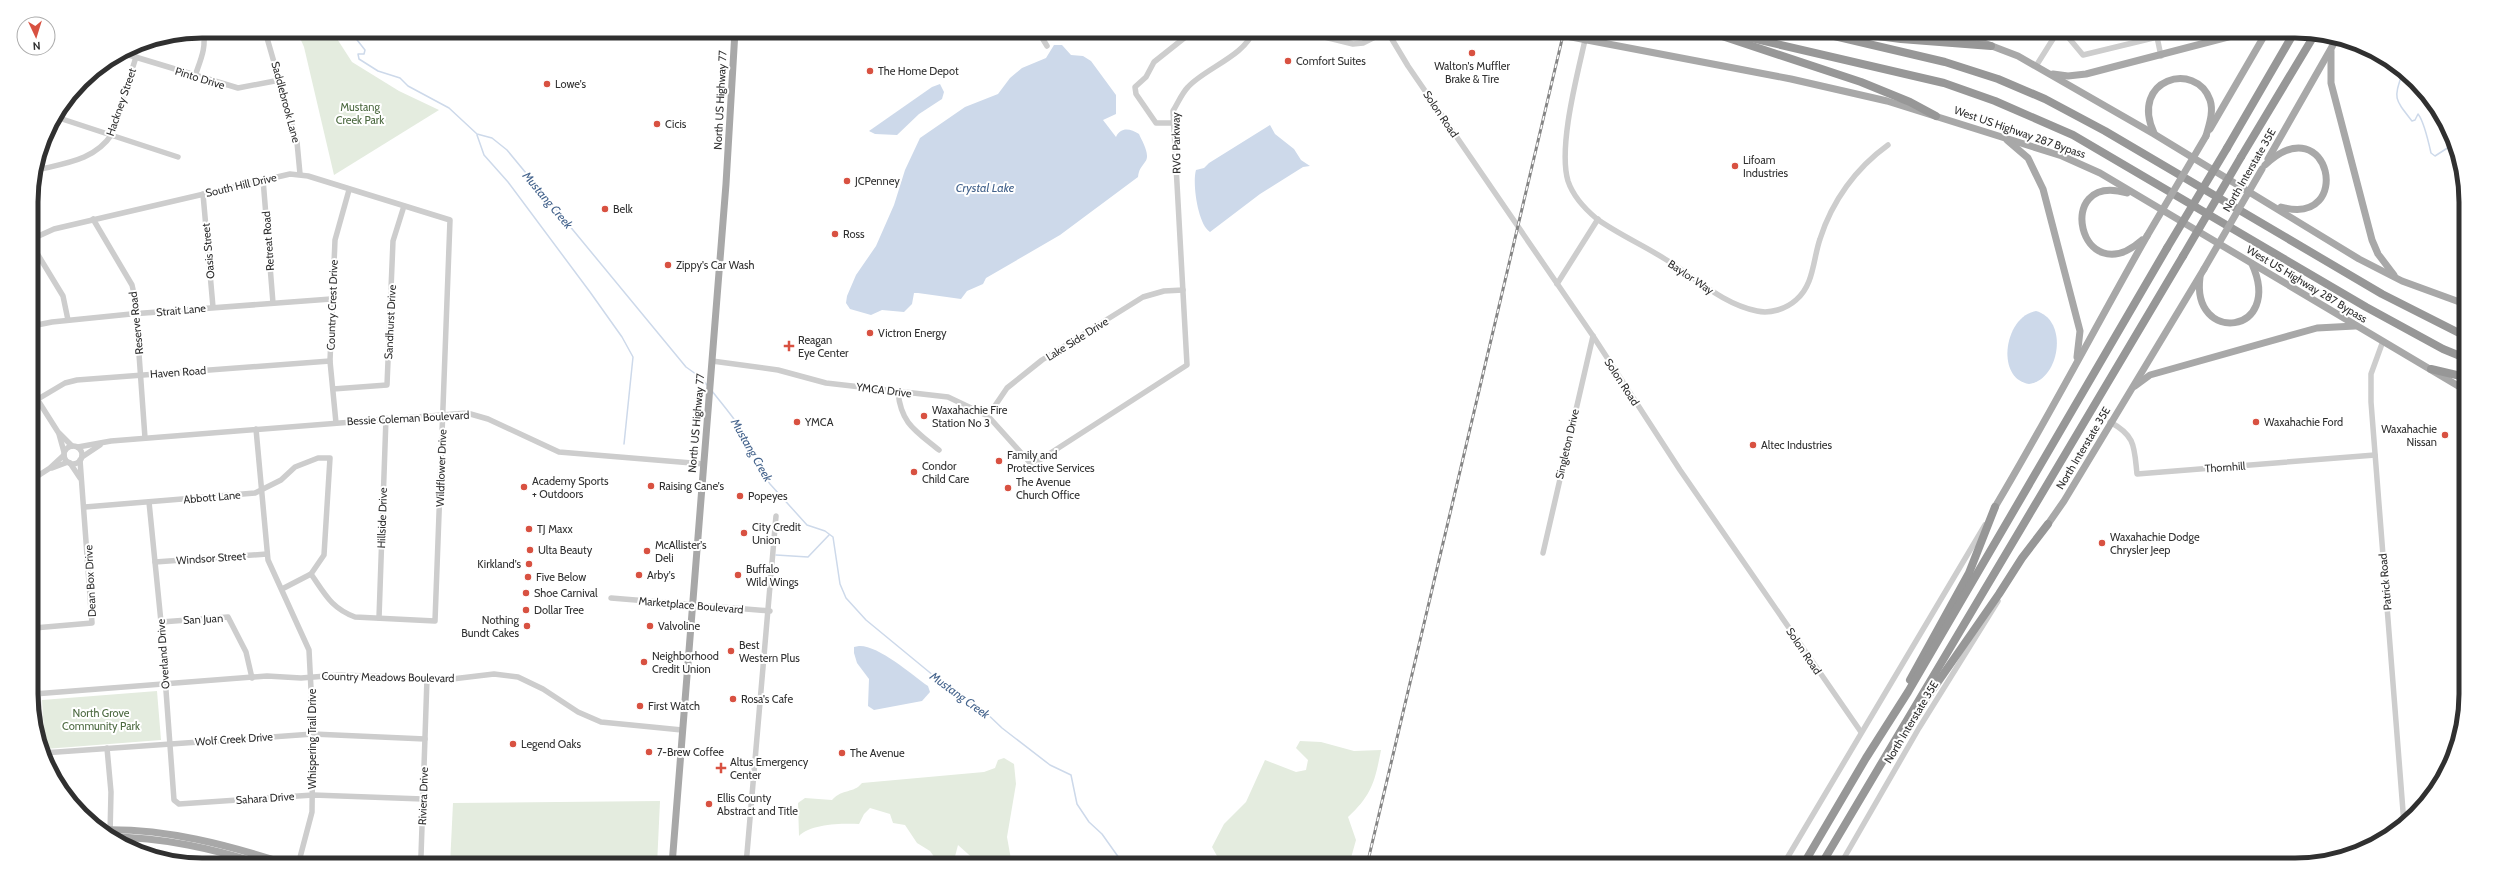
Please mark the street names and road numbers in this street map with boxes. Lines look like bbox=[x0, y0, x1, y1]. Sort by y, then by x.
street label: North US Highway 77 bbox=[710, 49, 730, 150]
street label: Saddlebrook Lane bbox=[268, 60, 304, 145]
street label: Pinto Drive bbox=[173, 64, 227, 92]
street label: Hackney Street bbox=[103, 66, 139, 138]
street label: Solon Road bbox=[1420, 88, 1462, 140]
street label: West US Highway 287 Bypass bbox=[1952, 103, 2088, 161]
street label: RVG Parkway bbox=[1168, 112, 1184, 174]
street label: North Interstate 35E bbox=[2219, 126, 2279, 214]
street label: South Hill Drive bbox=[204, 170, 278, 200]
street label: Retreat Road bbox=[259, 211, 277, 271]
street label: Oasis Street bbox=[199, 222, 217, 279]
street label: West US Highway 287 Bypass bbox=[2244, 242, 2370, 326]
street label: Baylor Way bbox=[1665, 257, 1717, 298]
street label: Country Crest Drive bbox=[323, 259, 341, 351]
street label: Sandhurst Drive bbox=[381, 284, 399, 360]
street label: Reserve Road bbox=[126, 291, 146, 355]
street label: Strait Lane bbox=[156, 301, 207, 319]
street label: Lake Side Drive bbox=[1043, 314, 1111, 364]
street label: Solon Road bbox=[1602, 356, 1642, 408]
street label: Haven Road bbox=[149, 363, 207, 381]
street label: North US Highway 77 bbox=[685, 372, 707, 473]
street label: YMCA Drive bbox=[855, 380, 913, 400]
street label: North Interstate 35E bbox=[2053, 404, 2113, 492]
street label: Singleton Drive bbox=[1552, 407, 1582, 480]
street label: Bessie Coleman Boulevard bbox=[346, 408, 470, 428]
street label: Wildflower Drive bbox=[433, 429, 449, 507]
street label: Thornhill bbox=[2204, 459, 2246, 475]
street label: Abbott Lane bbox=[183, 487, 242, 506]
street label: Hillside Drive bbox=[374, 487, 390, 549]
street label: Dean Box Drive bbox=[81, 544, 99, 617]
street label: Windsor Street bbox=[176, 549, 247, 567]
street label: Patrick Road bbox=[2376, 553, 2394, 611]
street label: Marketplace Boulevard bbox=[638, 593, 744, 617]
street label: San Juan bbox=[183, 611, 223, 627]
street label: Overland Drive bbox=[154, 618, 172, 689]
street label: Solon Road bbox=[1783, 625, 1825, 677]
street label: Country Meadows Boulevard bbox=[321, 669, 455, 685]
street label: North Interstate 35E bbox=[1881, 678, 1941, 766]
street label: Whispering Trail Drive bbox=[305, 688, 319, 789]
street label: Wolf Creek Drive bbox=[195, 729, 274, 749]
street label: Riviera Drive bbox=[415, 766, 431, 825]
street label: Sahara Drive bbox=[235, 789, 295, 807]

